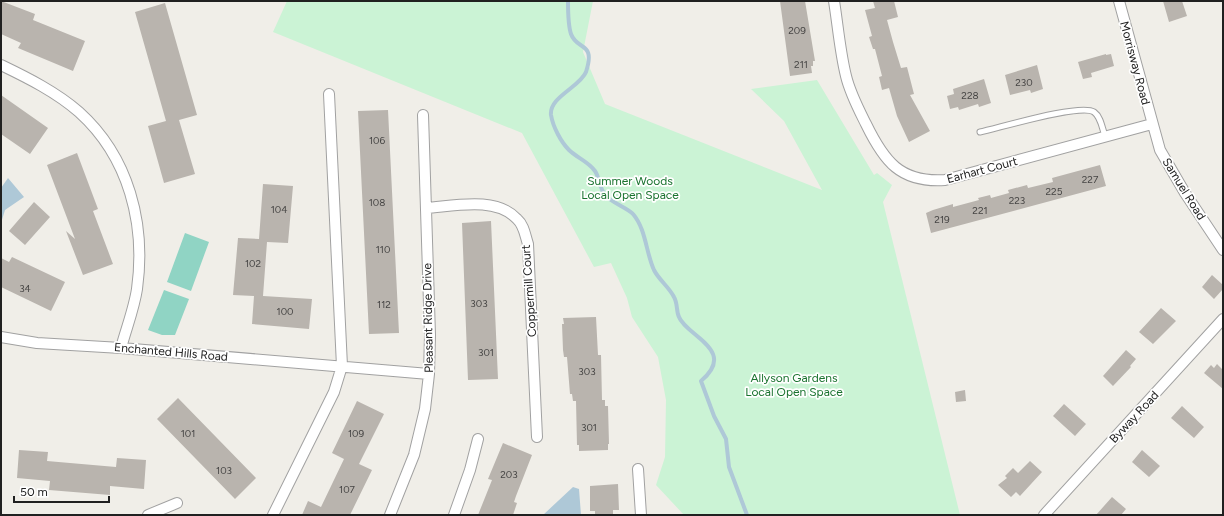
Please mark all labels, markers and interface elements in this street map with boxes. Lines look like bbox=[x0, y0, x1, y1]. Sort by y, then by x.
street label: Morrisway Road bbox=[1117, 20, 1153, 106]
house number: 209 bbox=[788, 24, 806, 37]
house number: 211 bbox=[794, 58, 808, 71]
house number: 230 bbox=[1015, 76, 1033, 89]
house number: 228 bbox=[961, 89, 979, 102]
house number: 106 bbox=[369, 134, 385, 147]
street label: Earhart Court bbox=[945, 154, 1019, 186]
street label: Samuel Road bbox=[1159, 156, 1209, 222]
house number: 227 bbox=[1082, 173, 1099, 186]
park label: Summer Woods Local Open Space bbox=[581, 174, 679, 202]
house number: 225 bbox=[1046, 185, 1063, 198]
house number: 223 bbox=[1009, 194, 1025, 207]
house number: 108 bbox=[369, 196, 385, 209]
house number: 104 bbox=[271, 203, 287, 216]
house number: 221 bbox=[972, 204, 988, 217]
house number: 219 bbox=[934, 213, 950, 226]
house number: 110 bbox=[376, 243, 390, 256]
street label: Coppermill Court bbox=[519, 244, 539, 338]
house number: 102 bbox=[245, 257, 261, 270]
street label: Pleasant Ridge Drive bbox=[420, 263, 436, 373]
house number: 34 bbox=[19, 282, 31, 295]
house number: 303 bbox=[470, 297, 488, 310]
house number: 112 bbox=[377, 298, 391, 311]
house number: 100 bbox=[277, 305, 293, 318]
street label: Enchanted Hills Road bbox=[114, 340, 228, 364]
house number: 301 bbox=[478, 346, 494, 359]
house number: 303 bbox=[578, 365, 596, 378]
park label: Allyson Gardens Local Open Space bbox=[745, 371, 843, 399]
street label: Byway Road bbox=[1106, 388, 1162, 446]
house number: 301 bbox=[581, 421, 597, 434]
house number: 101 bbox=[181, 427, 195, 440]
house number: 109 bbox=[348, 427, 364, 440]
house number: 103 bbox=[216, 464, 232, 477]
house number: 203 bbox=[500, 468, 518, 481]
scale bar bbox=[14, 478, 109, 504]
house number: 107 bbox=[339, 483, 356, 496]
text: 50 m bbox=[20, 485, 48, 499]

